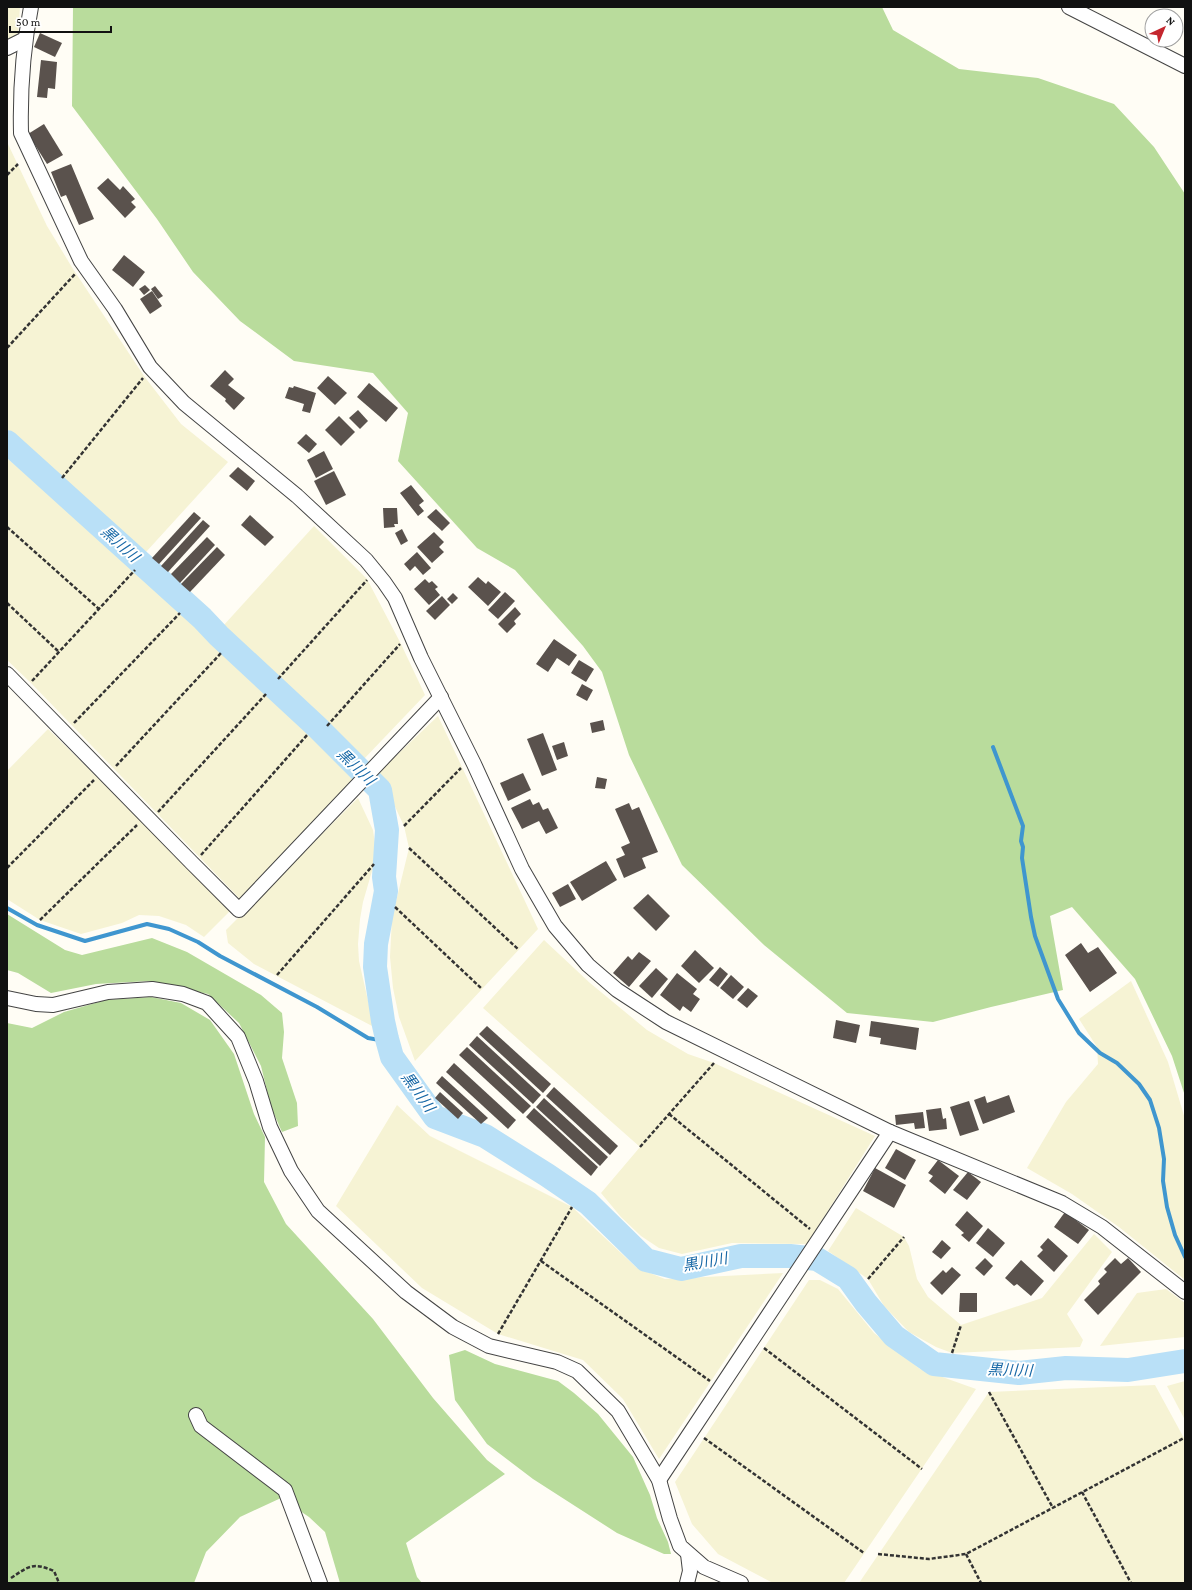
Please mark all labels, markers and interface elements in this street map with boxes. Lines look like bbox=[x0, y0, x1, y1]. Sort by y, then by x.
scale bar bbox=[10, 8, 111, 34]
north arrow bbox=[1144, 8, 1184, 48]
text: N bbox=[1164, 14, 1178, 28]
text: 50 m bbox=[16, 15, 41, 29]
water label: 黒川川 bbox=[98, 523, 144, 566]
water label: 黒川川 bbox=[334, 746, 379, 790]
water label: 黒川川 bbox=[398, 1069, 439, 1117]
water label: 黒川川 bbox=[681, 1250, 731, 1274]
water label: 黒川川 bbox=[987, 1361, 1035, 1379]

